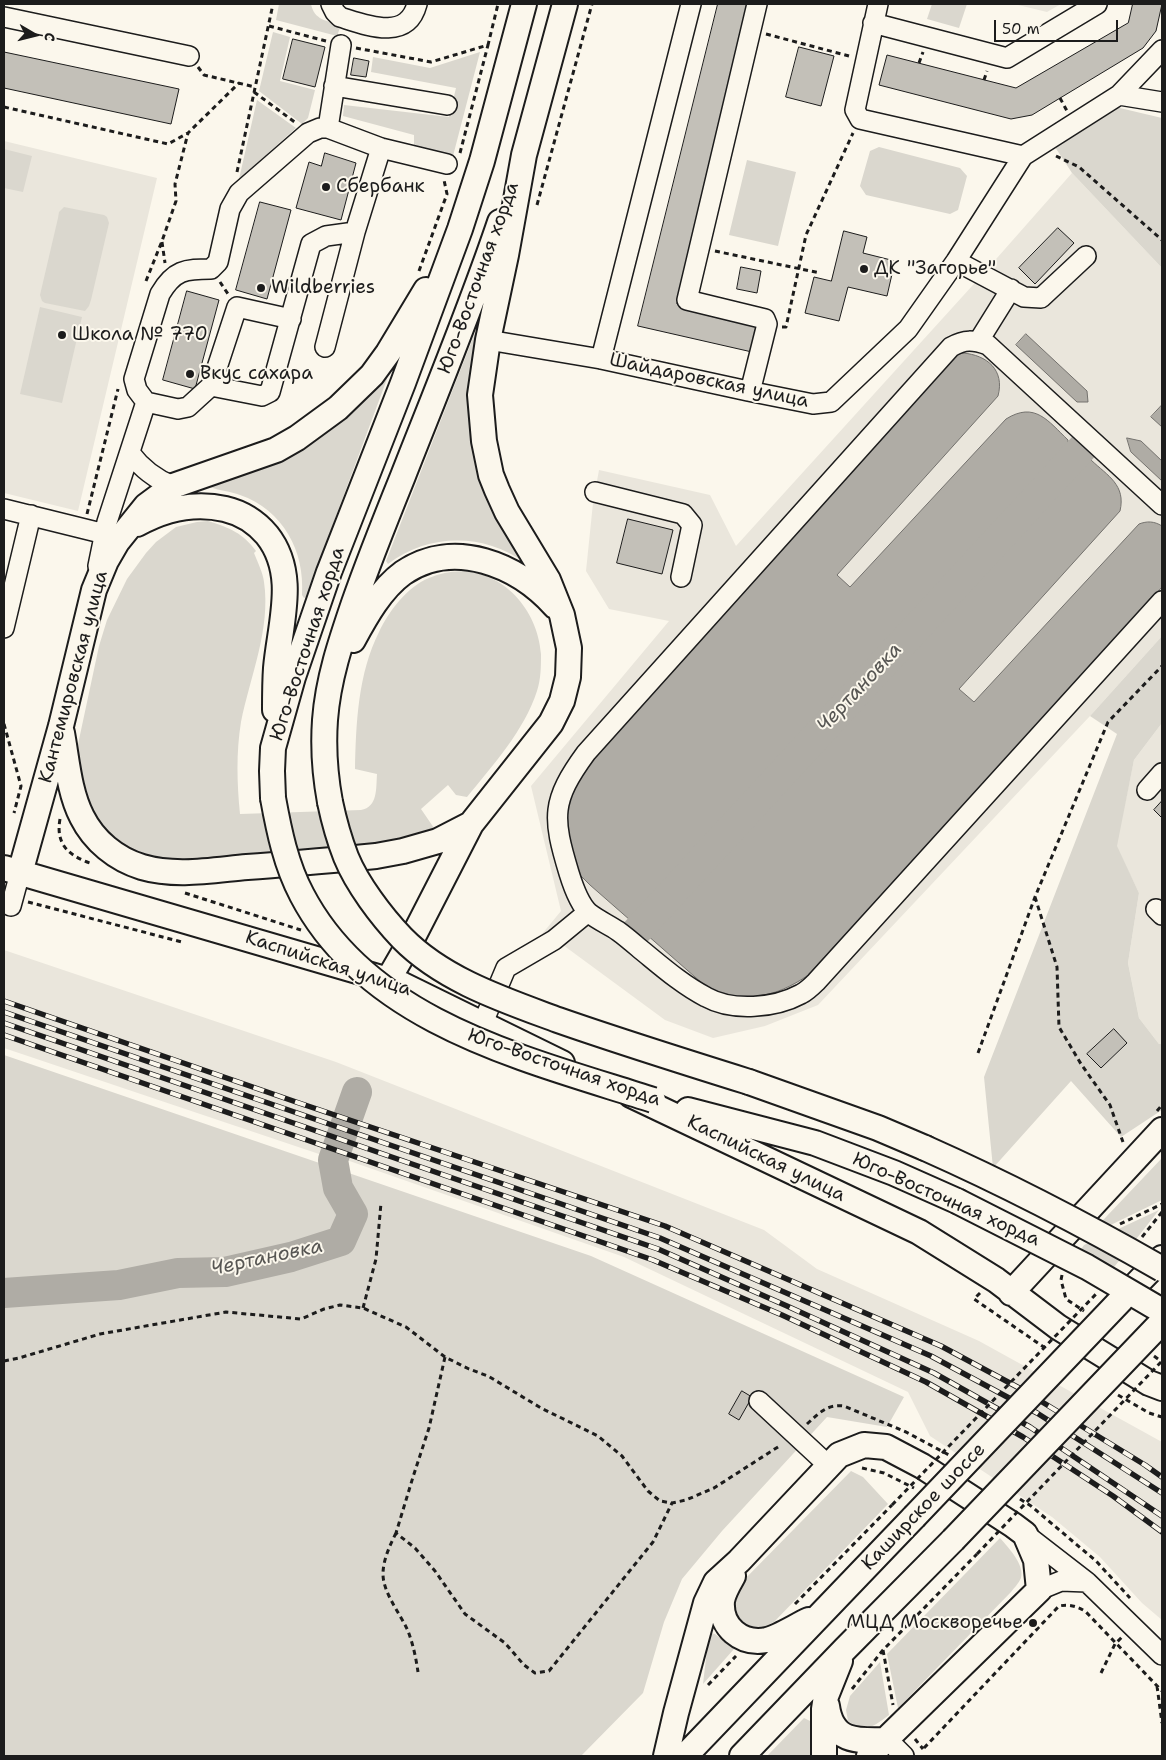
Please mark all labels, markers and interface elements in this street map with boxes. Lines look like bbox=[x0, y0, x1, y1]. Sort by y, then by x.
north arrow bbox=[10, 10, 60, 60]
scale bar bbox=[996, 10, 1120, 42]
text: 50 m bbox=[1002, 19, 1040, 39]
text: С bbox=[40, 32, 59, 43]
place label: Сбербанк bbox=[336, 176, 425, 198]
street label: Юго-Восточная хорда bbox=[434, 179, 524, 377]
marker: Сбербанк bbox=[320, 181, 332, 193]
place label: ДК "Загорье" bbox=[874, 258, 996, 280]
marker: ДК "Загорье" bbox=[858, 263, 870, 275]
place label: Wildberries bbox=[271, 277, 375, 299]
marker: Wildberries bbox=[255, 282, 267, 294]
place label: Школа № 770 bbox=[72, 324, 208, 346]
marker: Школа № 770 bbox=[56, 329, 68, 341]
street label: Шайдаровская улица bbox=[607, 349, 811, 413]
place label: Вкус сахара bbox=[200, 363, 313, 385]
marker: Вкус сахара bbox=[184, 368, 196, 380]
street label: Юго-Восточная хорда bbox=[266, 544, 350, 744]
street label: Кантемировская улица bbox=[35, 568, 113, 786]
water label: Чертановка bbox=[812, 638, 908, 738]
street label: Каспийская улица bbox=[242, 926, 414, 1002]
street label: Юго-Восточная хорда bbox=[465, 1024, 663, 1112]
street label: Каспийская улица bbox=[683, 1111, 849, 1207]
street label: Юго-Восточная хорда bbox=[849, 1148, 1043, 1252]
water label: Чертановка bbox=[209, 1234, 325, 1282]
street label: Каширское шоссе bbox=[857, 1439, 991, 1575]
place label: МЦД Москворечье bbox=[846, 1612, 1023, 1634]
marker: МЦД Москворечье bbox=[1027, 1617, 1039, 1629]

